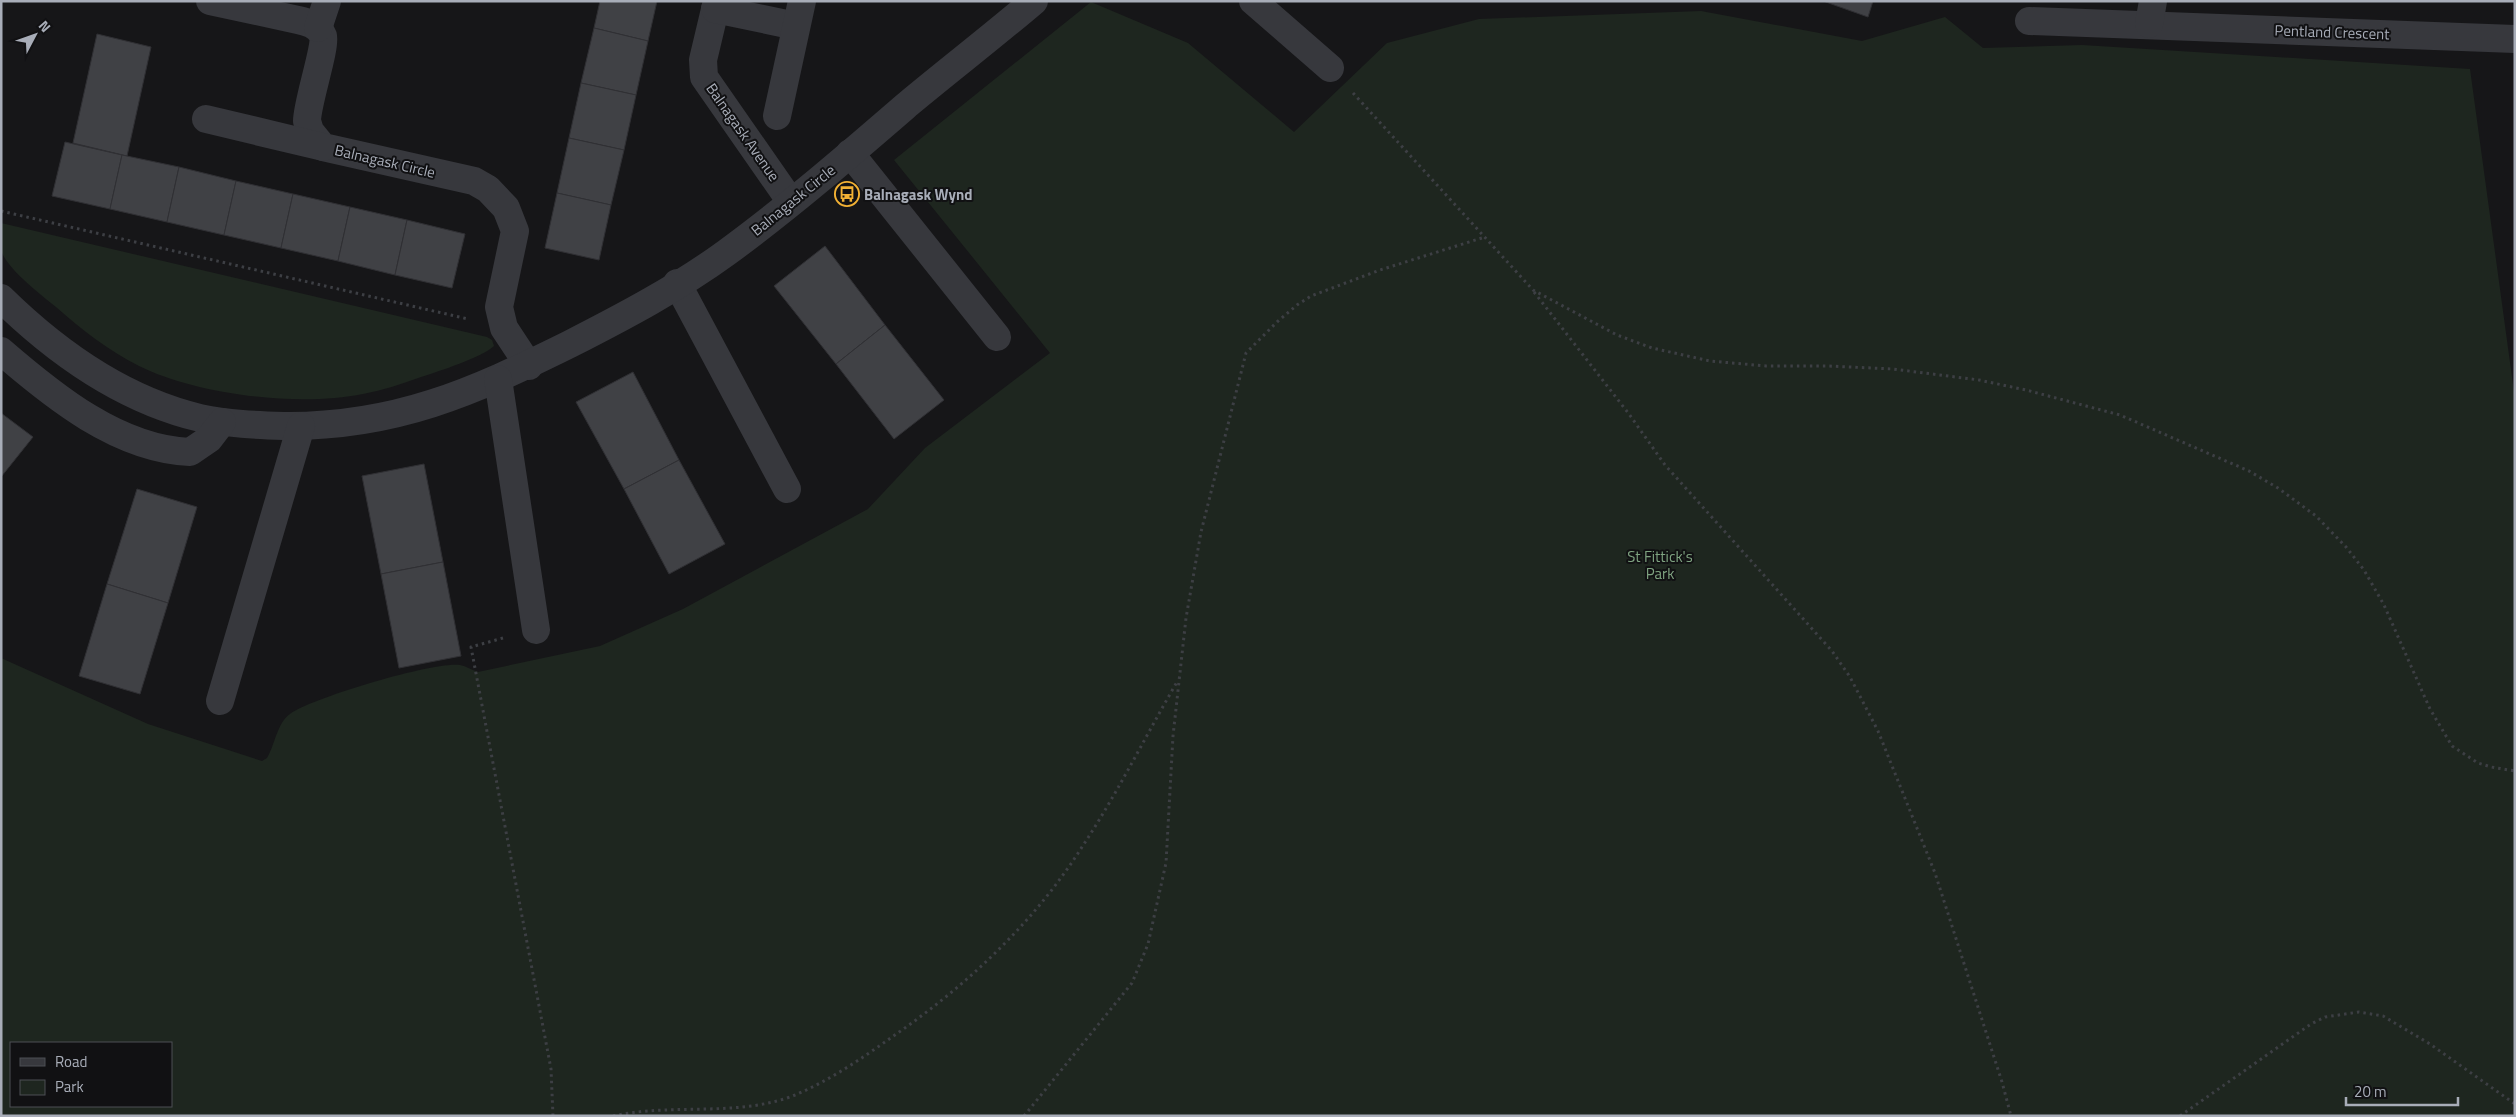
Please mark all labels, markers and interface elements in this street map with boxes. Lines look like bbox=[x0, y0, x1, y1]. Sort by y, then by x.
north arrow bbox=[10, 10, 60, 60]
text: N bbox=[34, 16, 56, 37]
street label: Pentland Crescent bbox=[2274, 19, 2391, 46]
street label: Balnagask Avenue bbox=[700, 78, 786, 186]
street label: Balnagask Circle bbox=[332, 138, 438, 184]
street label: Balnagask Circle bbox=[746, 159, 840, 241]
bus stop icon: Balnagask Wynd bbox=[834, 181, 860, 207]
place label: Balnagask Wynd bbox=[864, 183, 973, 206]
park label: St Fittick's Park bbox=[1627, 545, 1693, 585]
legend bbox=[10, 1042, 172, 1107]
text: Road bbox=[55, 1050, 87, 1073]
scale bar bbox=[2346, 1074, 2458, 1106]
text: Park bbox=[55, 1075, 84, 1098]
text: 20 m bbox=[2354, 1080, 2387, 1103]

